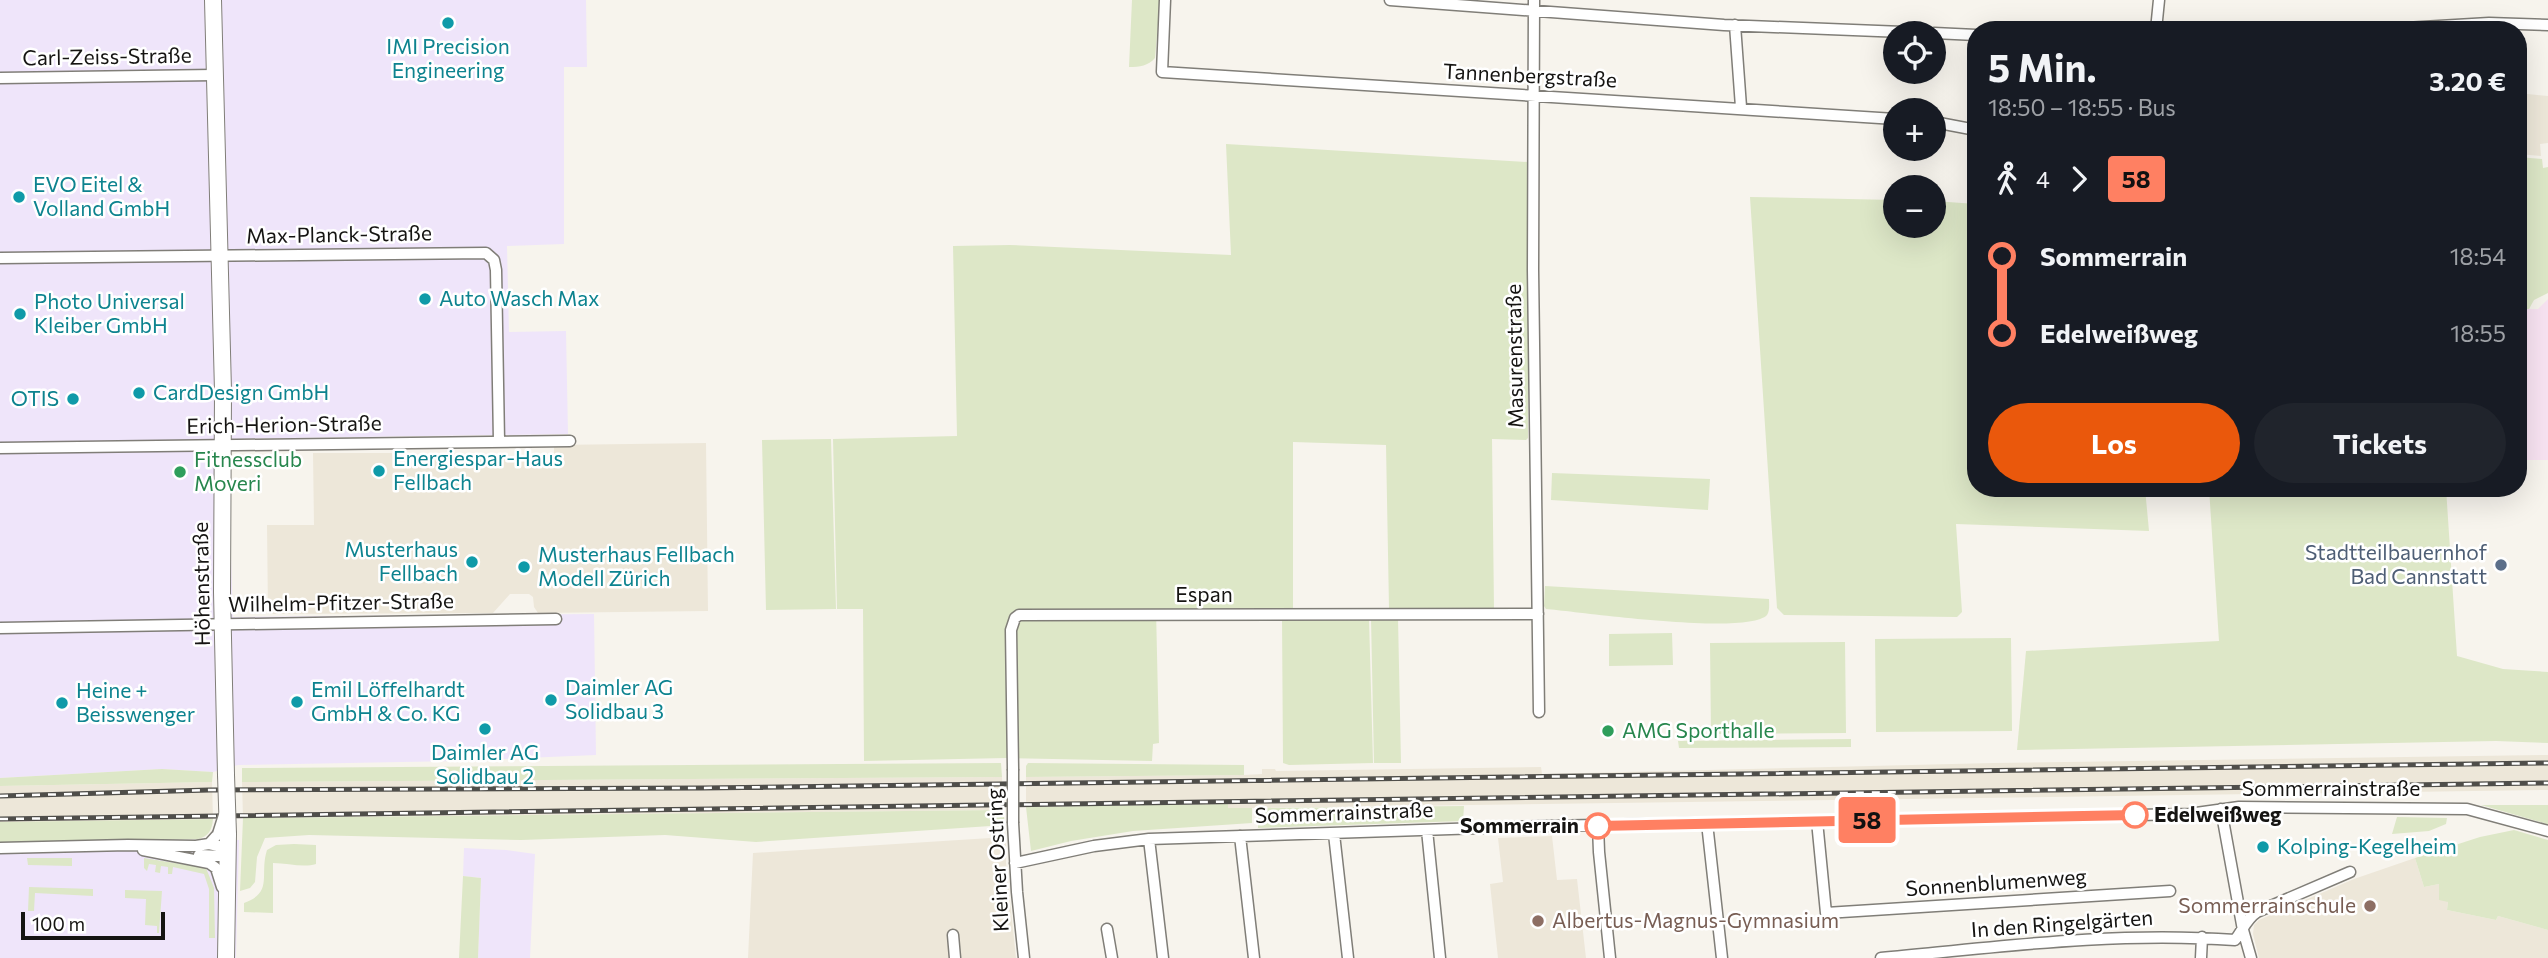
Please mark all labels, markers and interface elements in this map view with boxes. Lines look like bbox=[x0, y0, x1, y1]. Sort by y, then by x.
marker: IMI Precision Engineering bbox=[440, 15, 456, 31]
map controls bbox=[1883, 21, 1946, 238]
button: locate bbox=[1883, 21, 1946, 84]
place label: IMI Precision Engineering bbox=[386, 33, 510, 82]
street label: Carl-Zeiss-Straße bbox=[22, 42, 192, 69]
text: 5 Min. bbox=[1988, 43, 2097, 90]
street label: Tannenbergstraße bbox=[1442, 57, 1618, 92]
text: 3.20 € bbox=[2429, 65, 2506, 96]
text: 18:50 – 18:55 · Bus bbox=[1988, 93, 2176, 121]
button: + bbox=[1883, 98, 1946, 161]
icon: walk bbox=[1988, 160, 2026, 198]
icon: forward bbox=[2060, 160, 2098, 198]
text: 58 bbox=[2122, 164, 2151, 193]
text: 4 bbox=[2036, 165, 2050, 193]
place label: EVO Eitel & Volland GmbH bbox=[33, 171, 170, 220]
button: − bbox=[1883, 175, 1946, 238]
marker: EVO Eitel & Volland GmbH bbox=[11, 189, 27, 205]
street label: Max-Planck-Straße bbox=[246, 219, 432, 248]
text: Sommerrain bbox=[2040, 240, 2187, 271]
text: 18:54 bbox=[2450, 242, 2506, 270]
street label: Masurenstraße bbox=[1500, 284, 1527, 428]
place label: Auto Wasch Max bbox=[439, 285, 599, 310]
place label: Photo Universal Kleiber GmbH bbox=[34, 288, 185, 337]
marker: Auto Wasch Max bbox=[417, 291, 433, 307]
marker: Photo Universal Kleiber GmbH bbox=[12, 306, 28, 322]
text: Edelweißweg bbox=[2040, 317, 2198, 348]
text: 18:55 bbox=[2450, 319, 2506, 347]
place label: CardDesign GmbH bbox=[153, 379, 329, 404]
place label: OTIS bbox=[11, 385, 59, 410]
marker: CardDesign GmbH bbox=[131, 385, 147, 401]
marker: OTIS bbox=[65, 391, 81, 407]
button: Los bbox=[1988, 403, 2240, 483]
button: Tickets bbox=[2254, 403, 2506, 483]
street label: Erich-Herion-Straße bbox=[186, 409, 382, 438]
place label: Energiespar-Haus Fellbach bbox=[393, 445, 563, 494]
place label: Fitnessclub Moveri bbox=[194, 446, 302, 495]
marker: Energiespar-Haus Fellbach bbox=[371, 463, 387, 479]
marker: Fitnessclub Moveri bbox=[172, 464, 188, 480]
street label: Höhenstraße bbox=[187, 522, 214, 646]
place label: Musterhaus Fellbach bbox=[345, 536, 458, 585]
place label: Stadtteilbauernhof Bad Cannstatt bbox=[2305, 539, 2488, 588]
place label: Musterhaus Fellbach Modell Zürich bbox=[538, 541, 735, 590]
marker: Musterhaus Fellbach bbox=[464, 554, 480, 570]
marker: Stadtteilbauernhof Bad Cannstatt bbox=[2493, 557, 2509, 573]
marker: Musterhaus Fellbach Modell Zürich bbox=[516, 559, 532, 575]
street label: Espan bbox=[1175, 581, 1233, 606]
street label: Wilhelm-Pfitzer-Straße bbox=[228, 587, 454, 616]
place label: Daimler AG Solidbau 3 bbox=[565, 674, 673, 723]
place label: Emil Löffelhardt GmbH & Co. KG bbox=[311, 676, 465, 725]
place label: Heine + Beisswenger bbox=[76, 677, 195, 726]
marker: Daimler AG Solidbau 3 bbox=[543, 692, 559, 708]
marker: Emil Löffelhardt GmbH & Co. KG bbox=[289, 694, 305, 710]
marker: Heine + Beisswenger bbox=[54, 695, 70, 711]
place label: AMG Sporthalle bbox=[1622, 717, 1775, 742]
marker: Daimler AG Solidbau 2 bbox=[477, 721, 493, 737]
marker: AMG Sporthalle bbox=[1600, 723, 1616, 739]
place label: Daimler AG Solidbau 2 bbox=[431, 739, 539, 788]
street label: Sommerrainstraße bbox=[2242, 775, 2420, 800]
street label: Kleiner Ostring bbox=[980, 788, 1013, 933]
street label: Sommerrainstraße bbox=[1254, 796, 1434, 827]
line badge: 58 bbox=[1836, 797, 1898, 843]
place label: Edelweißweg bbox=[2154, 801, 2282, 826]
marker: Edelweißweg bbox=[2122, 802, 2148, 828]
text: 58 bbox=[1853, 805, 1881, 834]
place label: Sommerrain bbox=[1460, 812, 1579, 837]
marker: Sommerrain bbox=[1585, 813, 1611, 839]
place label: Kolping-Kegelheim bbox=[2277, 833, 2457, 858]
marker: Kolping-Kegelheim bbox=[2255, 839, 2271, 855]
street label: Sonnenblumenweg bbox=[1904, 863, 2087, 900]
place label: Sommerrainschule bbox=[2178, 892, 2356, 917]
marker: Sommerrainschule bbox=[2362, 898, 2378, 914]
street label: In den Ringelgärten bbox=[1970, 904, 2154, 941]
place label: Albertus-Magnus-Gymnasium bbox=[1552, 907, 1839, 932]
scale bar bbox=[21, 909, 164, 941]
text: 100 m bbox=[32, 912, 85, 935]
marker: Albertus-Magnus-Gymnasium bbox=[1530, 913, 1546, 929]

